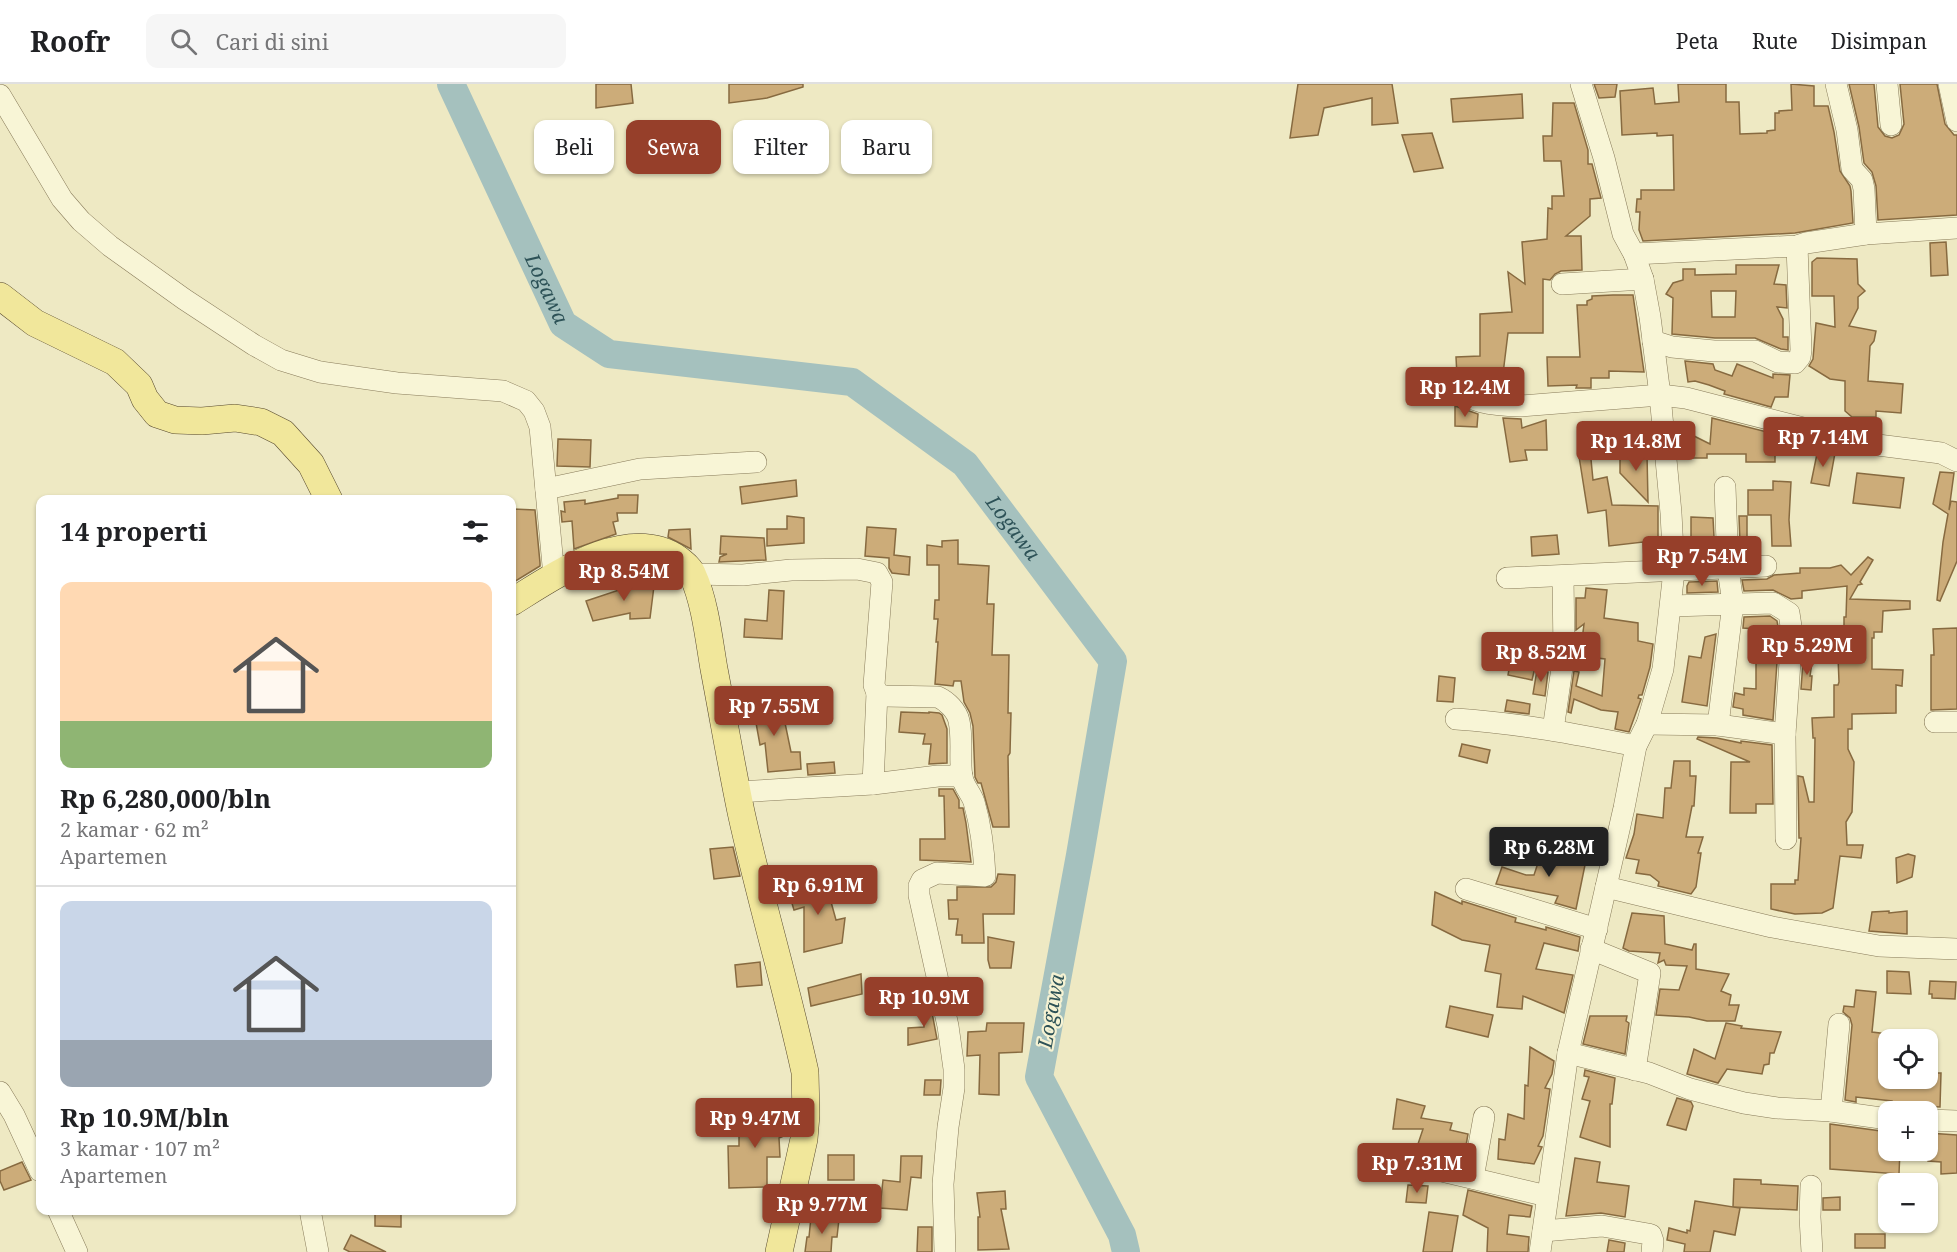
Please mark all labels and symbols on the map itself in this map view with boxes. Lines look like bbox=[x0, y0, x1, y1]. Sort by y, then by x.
water label: Logawa bbox=[519, 248, 575, 328]
pin: Rp 12.4M bbox=[1403, 367, 1527, 418]
pin: Rp 7.14M bbox=[1761, 417, 1885, 468]
pin: Rp 14.8M bbox=[1574, 421, 1698, 472]
water label: Logawa bbox=[980, 489, 1047, 566]
pin: Rp 7.54M bbox=[1640, 536, 1764, 587]
pin: Rp 8.54M bbox=[562, 551, 686, 602]
pin: Rp 5.29M bbox=[1745, 625, 1869, 676]
pin: Rp 8.52M bbox=[1479, 632, 1603, 683]
pin: Rp 7.55M bbox=[712, 686, 836, 737]
pin: Rp 6.28M bbox=[1487, 827, 1611, 878]
pin: Rp 6.91M bbox=[756, 865, 880, 916]
water label: Logawa bbox=[1031, 971, 1070, 1051]
pin: Rp 10.9M bbox=[862, 977, 986, 1028]
pin: Rp 9.47M bbox=[693, 1098, 817, 1149]
pin: Rp 7.31M bbox=[1355, 1143, 1479, 1194]
pin: Rp 9.77M bbox=[760, 1184, 884, 1235]

